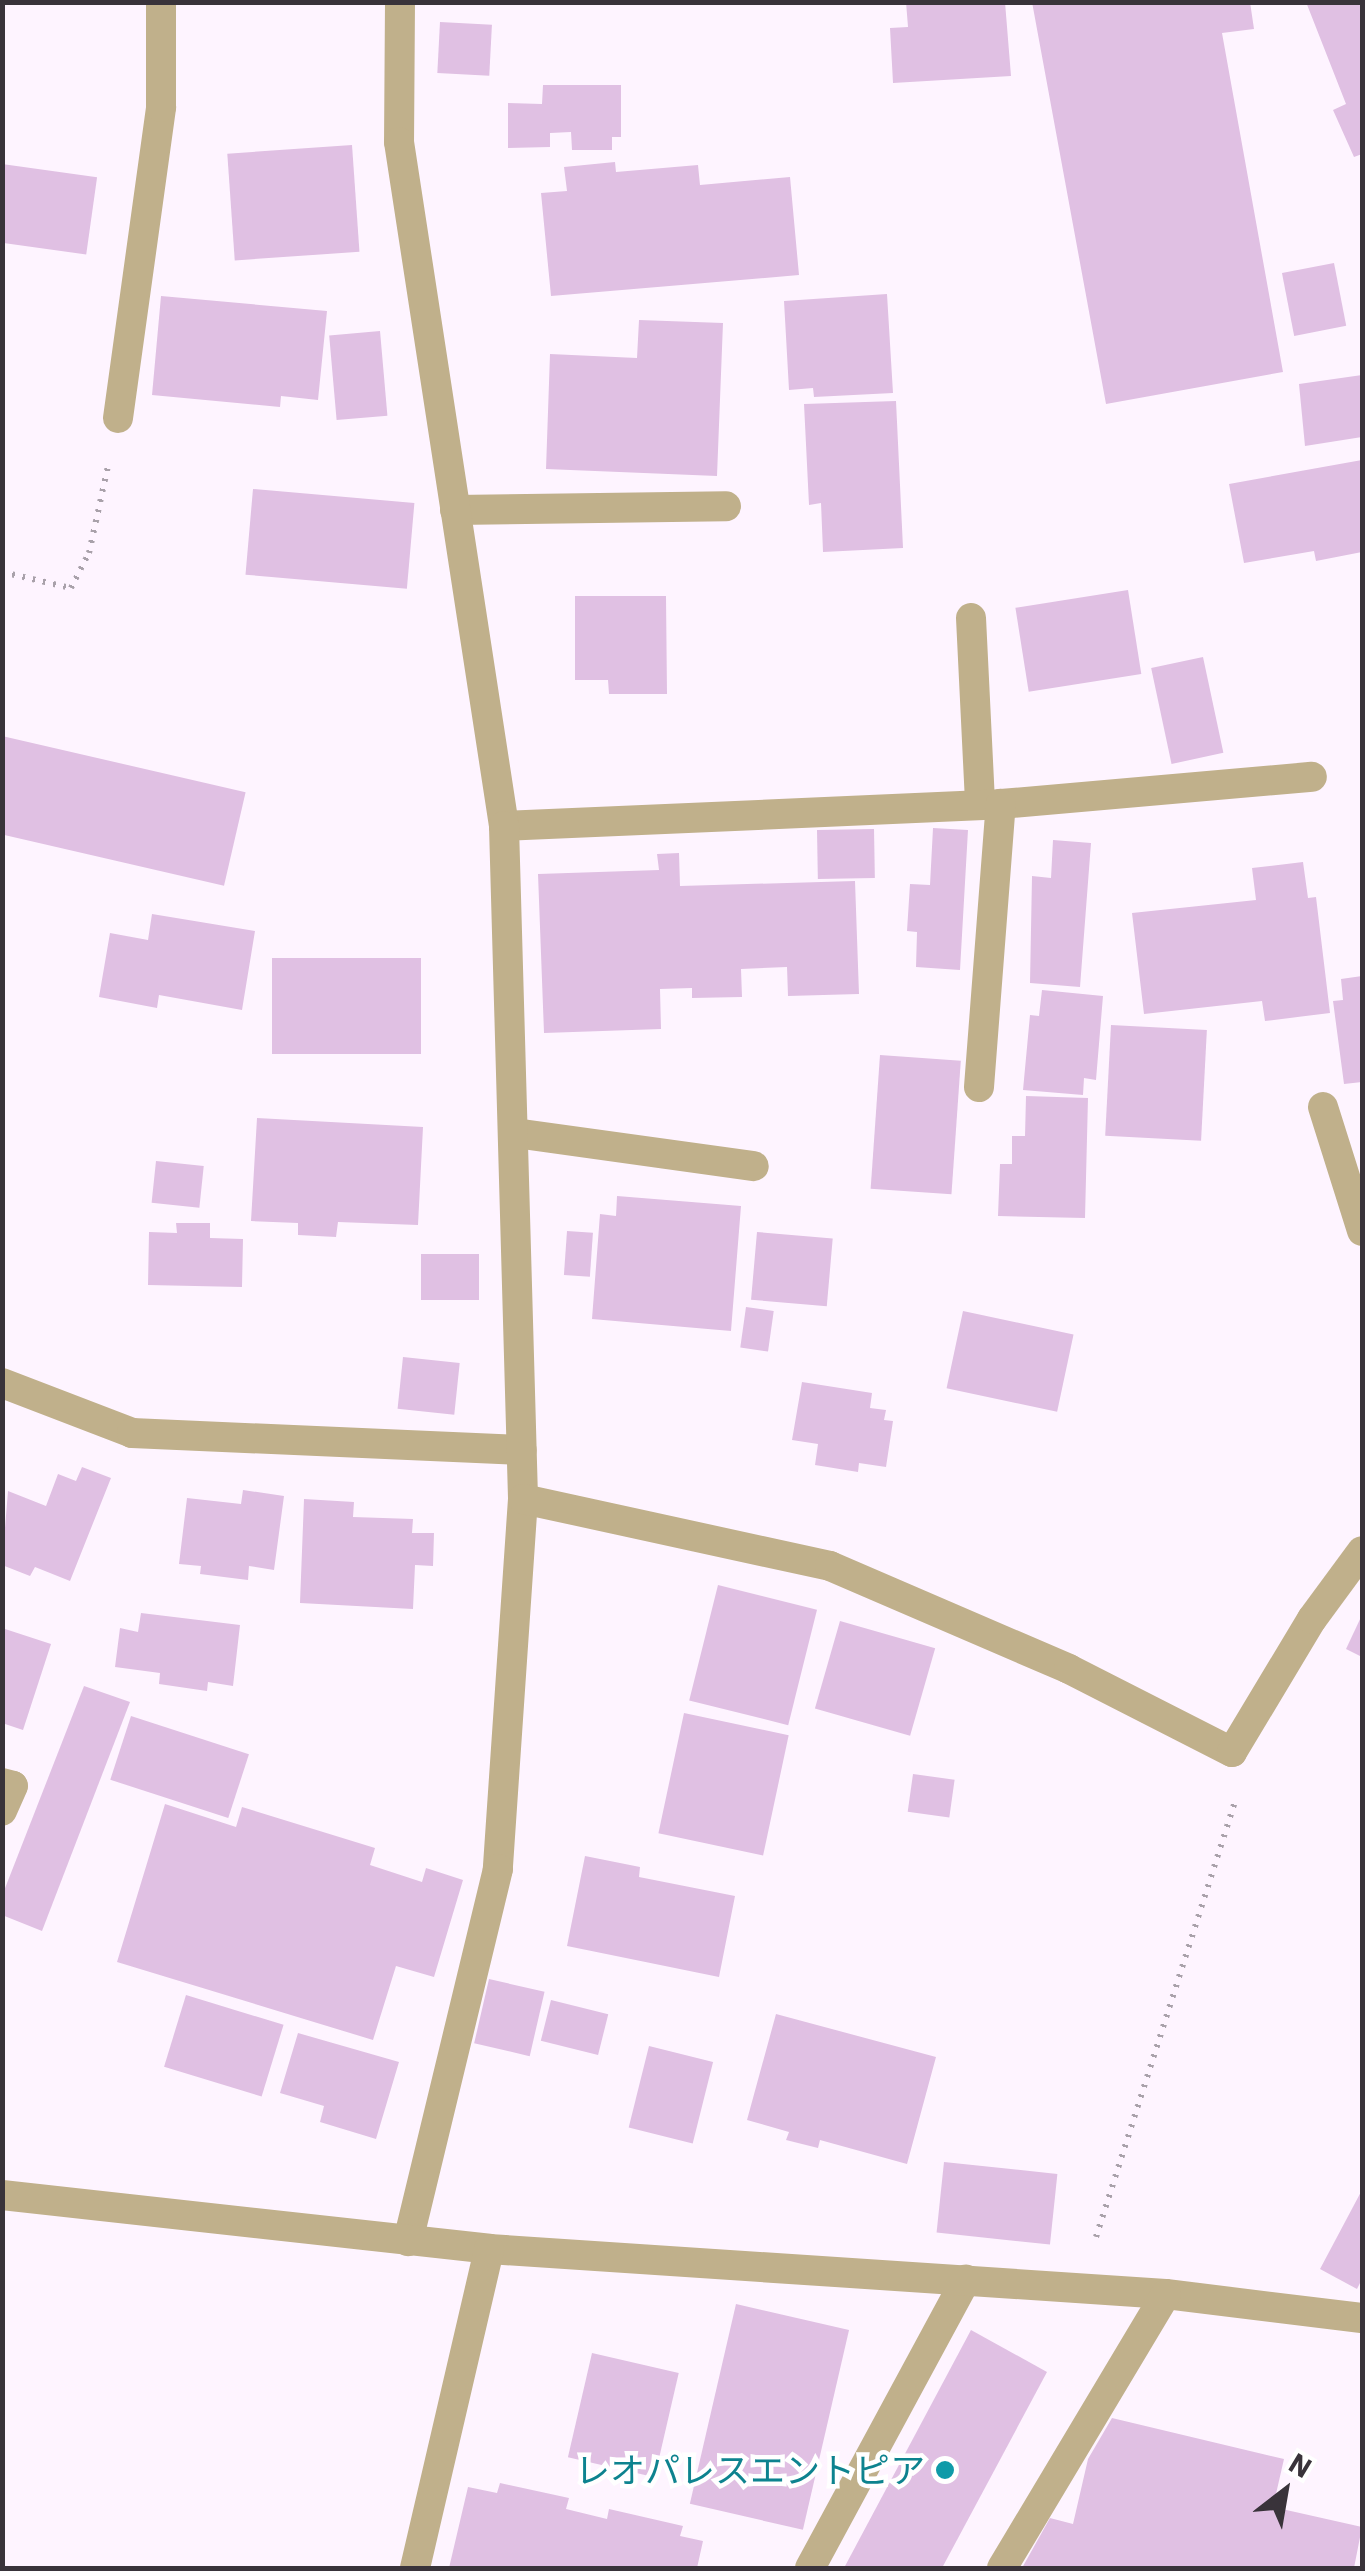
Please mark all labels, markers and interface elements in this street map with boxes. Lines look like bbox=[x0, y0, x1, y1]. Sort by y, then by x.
north arrow bbox=[1235, 2441, 1335, 2541]
text: N bbox=[1282, 2444, 1319, 2486]
place label: レオパレスエントピア bbox=[575, 2449, 925, 2491]
marker: レオパレスエントピア bbox=[934, 2459, 956, 2481]

